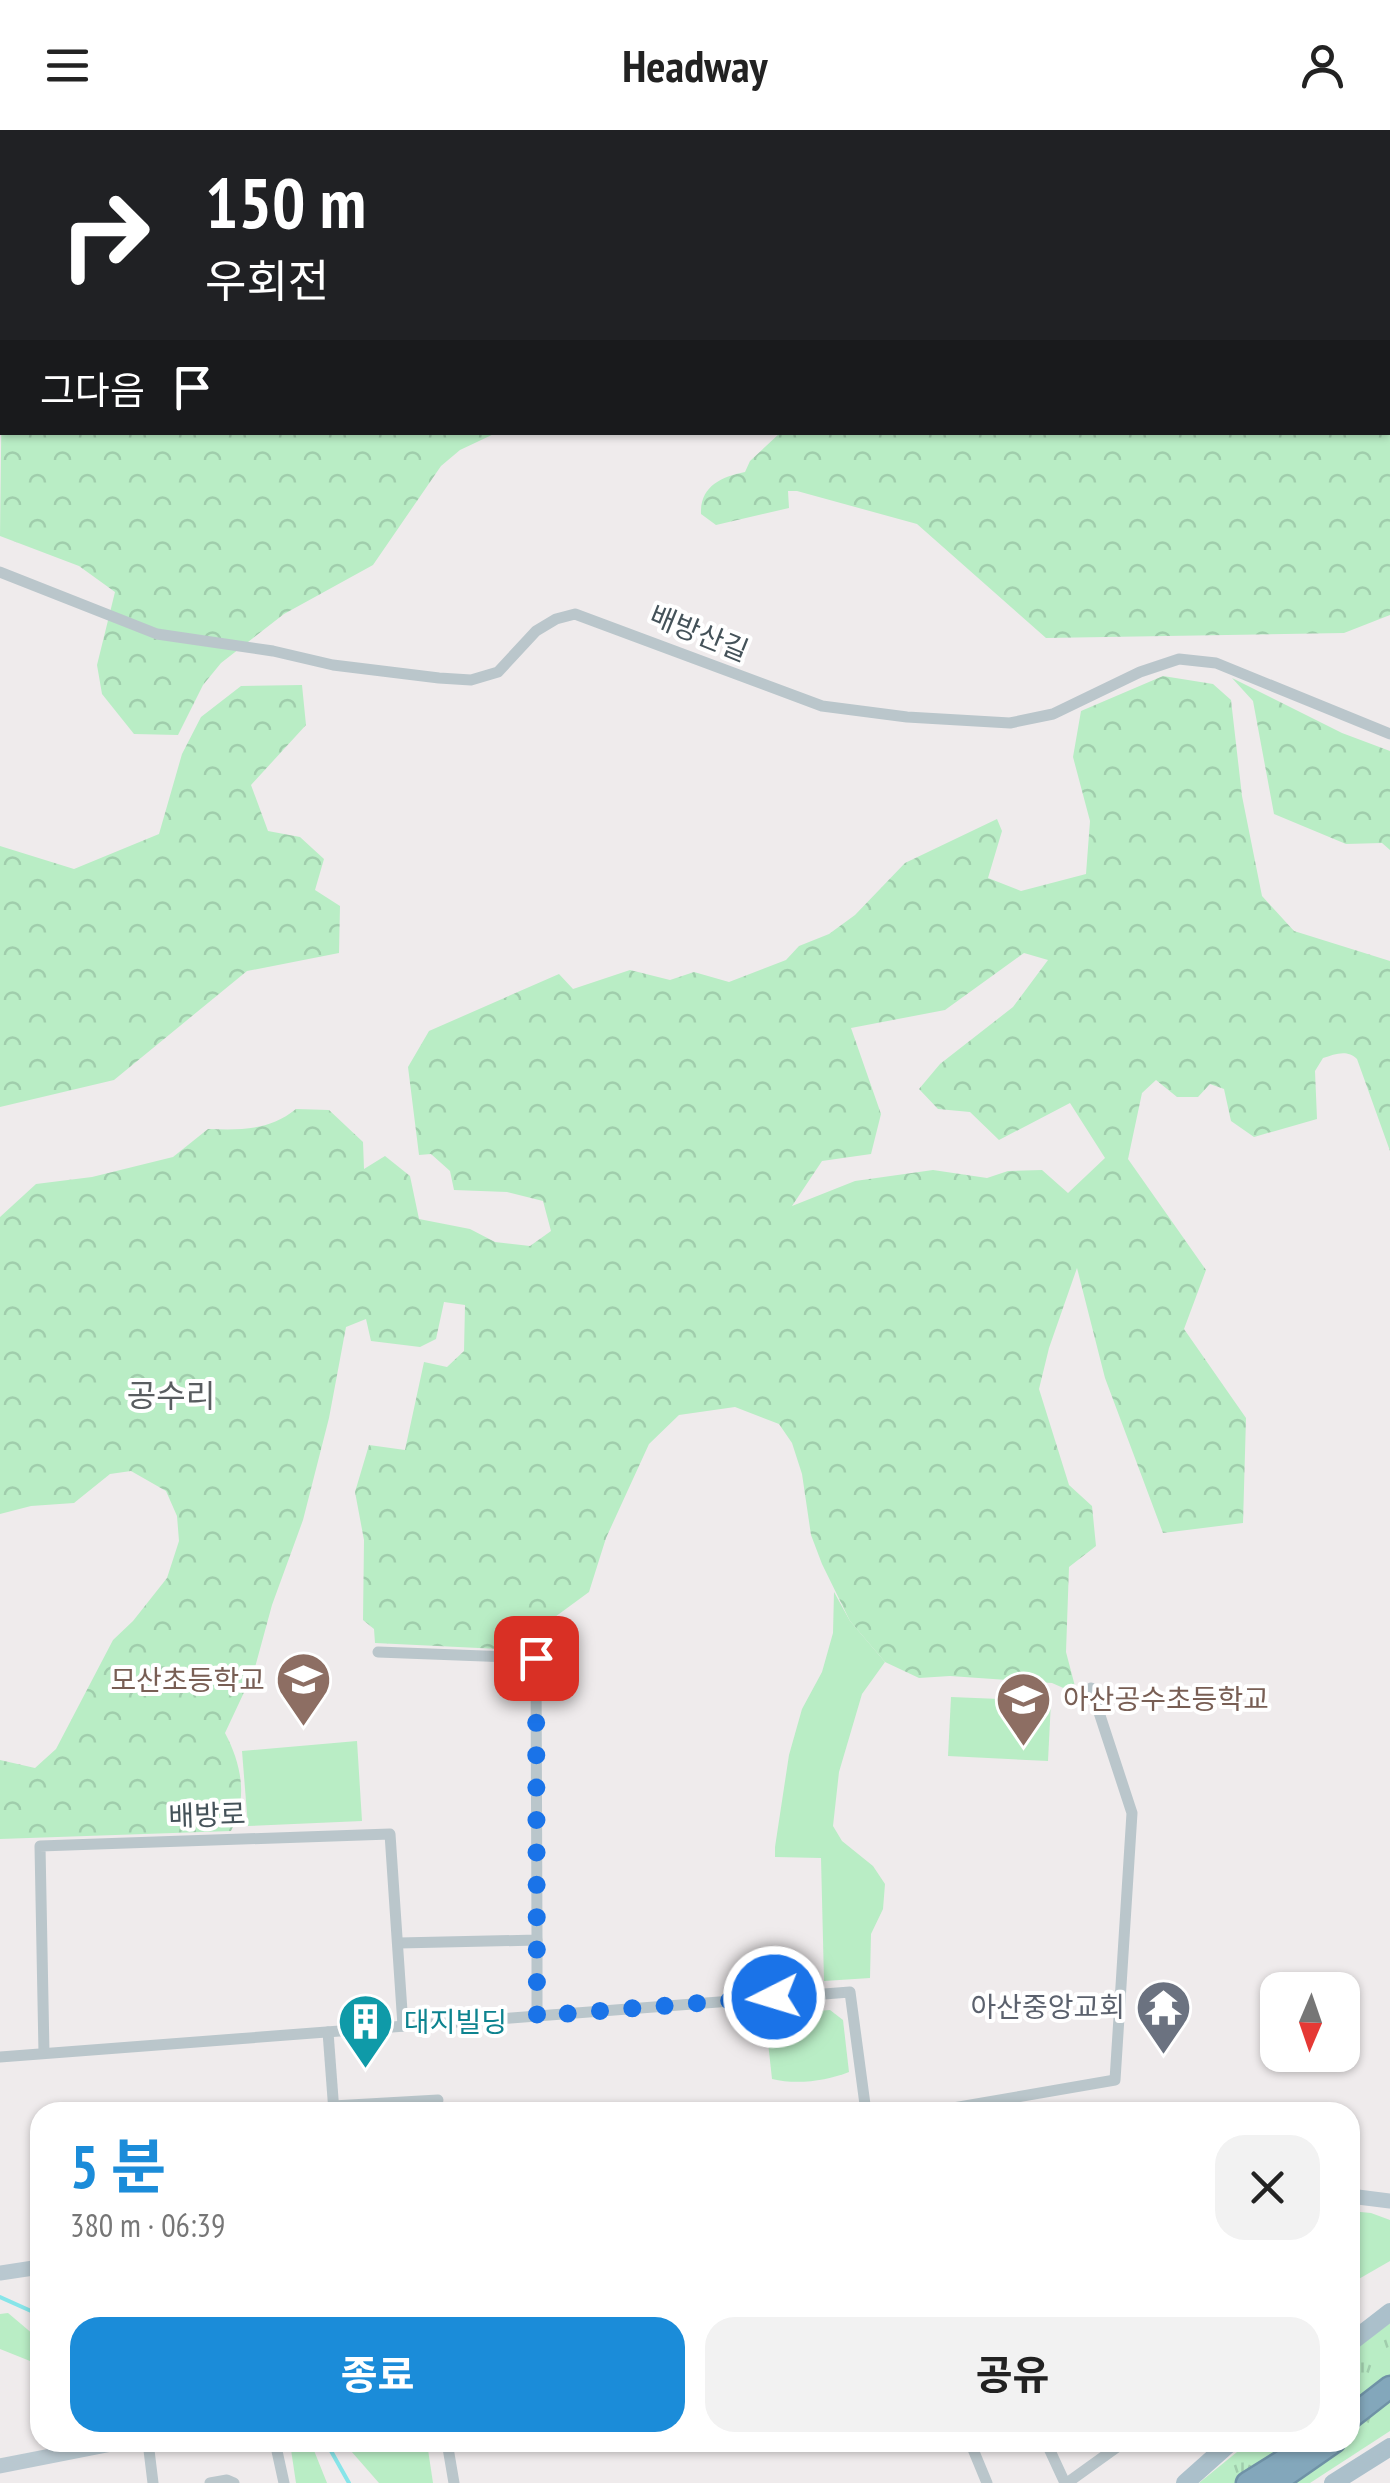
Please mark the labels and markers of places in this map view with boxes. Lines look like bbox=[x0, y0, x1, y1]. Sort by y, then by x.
pin bbox=[494, 1616, 579, 1701]
school or university icon: 모산초등학교 bbox=[274, 1650, 334, 1729]
place label: 모산초등학교 bbox=[110, 1661, 265, 1698]
school or university icon: 아산공수초등학교 bbox=[994, 1669, 1054, 1748]
place label: 아산공수초등학교 bbox=[1063, 1680, 1269, 1717]
temple icon: 아산중앙교회 bbox=[1134, 1977, 1194, 2056]
place label: 아산중앙교회 bbox=[970, 1988, 1125, 2025]
building icon: 대지빌딩 bbox=[335, 1992, 395, 2071]
place label: 대지빌딩 bbox=[404, 2003, 507, 2040]

